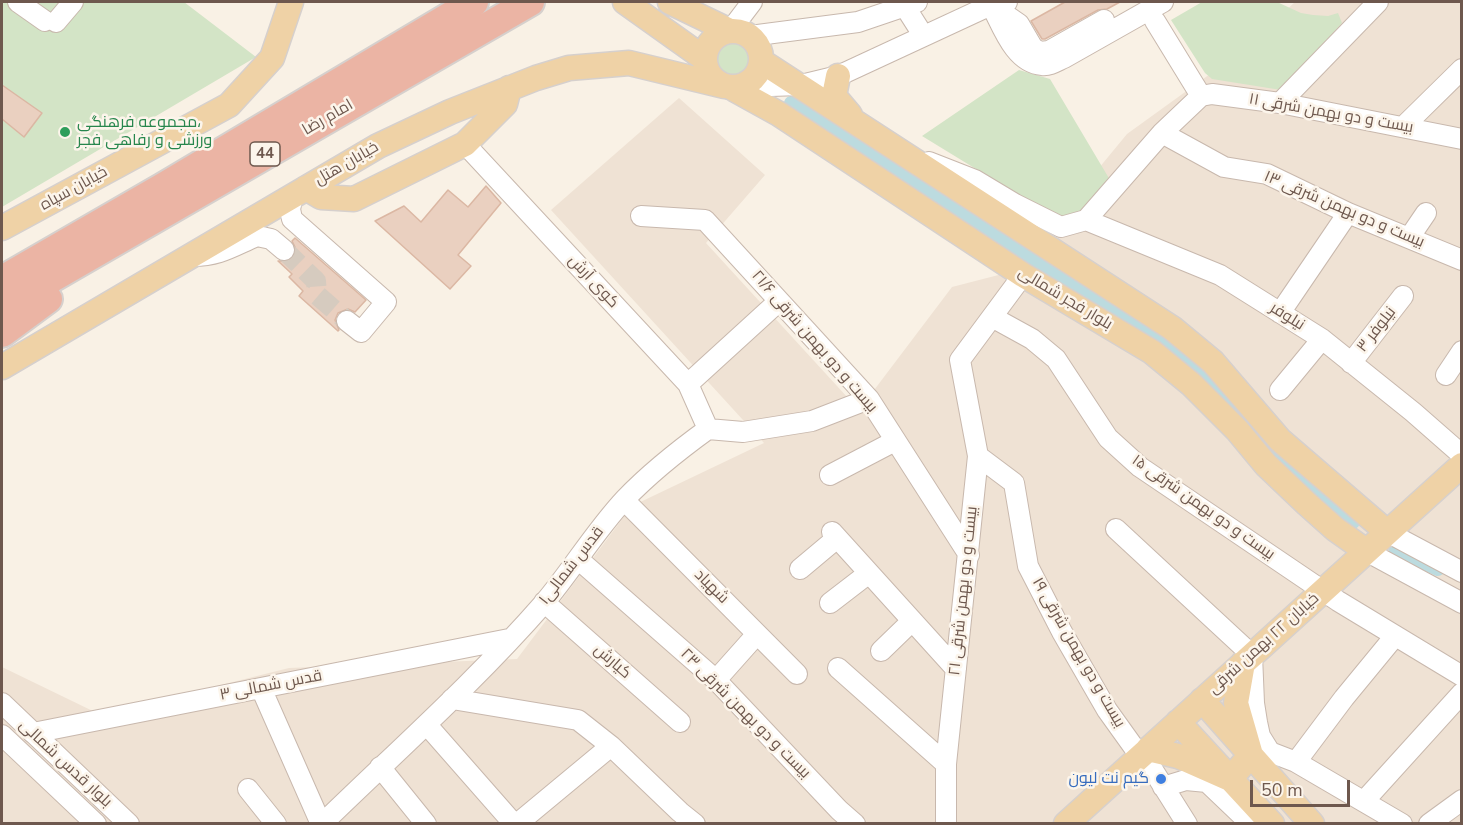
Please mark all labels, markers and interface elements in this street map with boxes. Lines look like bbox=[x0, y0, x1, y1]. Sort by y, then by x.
street label: بیست و دو بهمن شرقی ۱۱ bbox=[1247, 90, 1415, 138]
street label: امام رضا bbox=[299, 96, 357, 140]
place label: مجموعه فرهنگی، ورزشی و رفاهی فجر bbox=[77, 113, 212, 151]
marker: مجموعه فرهنگی، ورزشی و رفاهی فجر bbox=[58, 125, 72, 139]
street label: خیابان هتل bbox=[312, 138, 382, 190]
road number: 44 bbox=[250, 142, 280, 166]
street label: خیابان سپاه bbox=[37, 163, 111, 215]
street label: بیست و دو بهمن شرقی ۱۳ bbox=[1261, 167, 1427, 253]
street label: کوی آرش bbox=[564, 251, 622, 313]
street label: بلوار فجر شمالی bbox=[1014, 263, 1116, 335]
street label: بیست و دو بهمن شرقی ۲۱/۶ bbox=[747, 267, 881, 417]
street label: نیلوفر bbox=[1266, 299, 1308, 335]
street label: نیلوفر ۳ bbox=[1353, 303, 1401, 357]
street label: بیست و دو بهمن شرقی ۱۵ bbox=[1128, 451, 1278, 565]
street label: بیست و دو بهمن شرقی ۲۱ bbox=[946, 505, 982, 677]
street label: قدس شمالی۱ bbox=[535, 523, 609, 609]
street label: شهیاد bbox=[690, 566, 732, 608]
street label: بیست و دو بهمن شرقی ۱۹ bbox=[1027, 575, 1129, 731]
street label: خیابان ۲۲ بهمن شرقی bbox=[1205, 589, 1323, 699]
street label: کیارش bbox=[589, 641, 635, 683]
street label: بیست و دو بهمن شرقی ۲۳ bbox=[676, 645, 814, 783]
street label: قدس شمالی ۳ bbox=[218, 667, 324, 705]
street label: بلوار قدس شمالی bbox=[15, 716, 115, 812]
scale bar bbox=[1253, 768, 1354, 806]
place label: گیم نت لیون bbox=[1068, 769, 1149, 789]
marker: گیم نت لیون bbox=[1154, 772, 1168, 786]
text: 50 m bbox=[1261, 778, 1303, 802]

